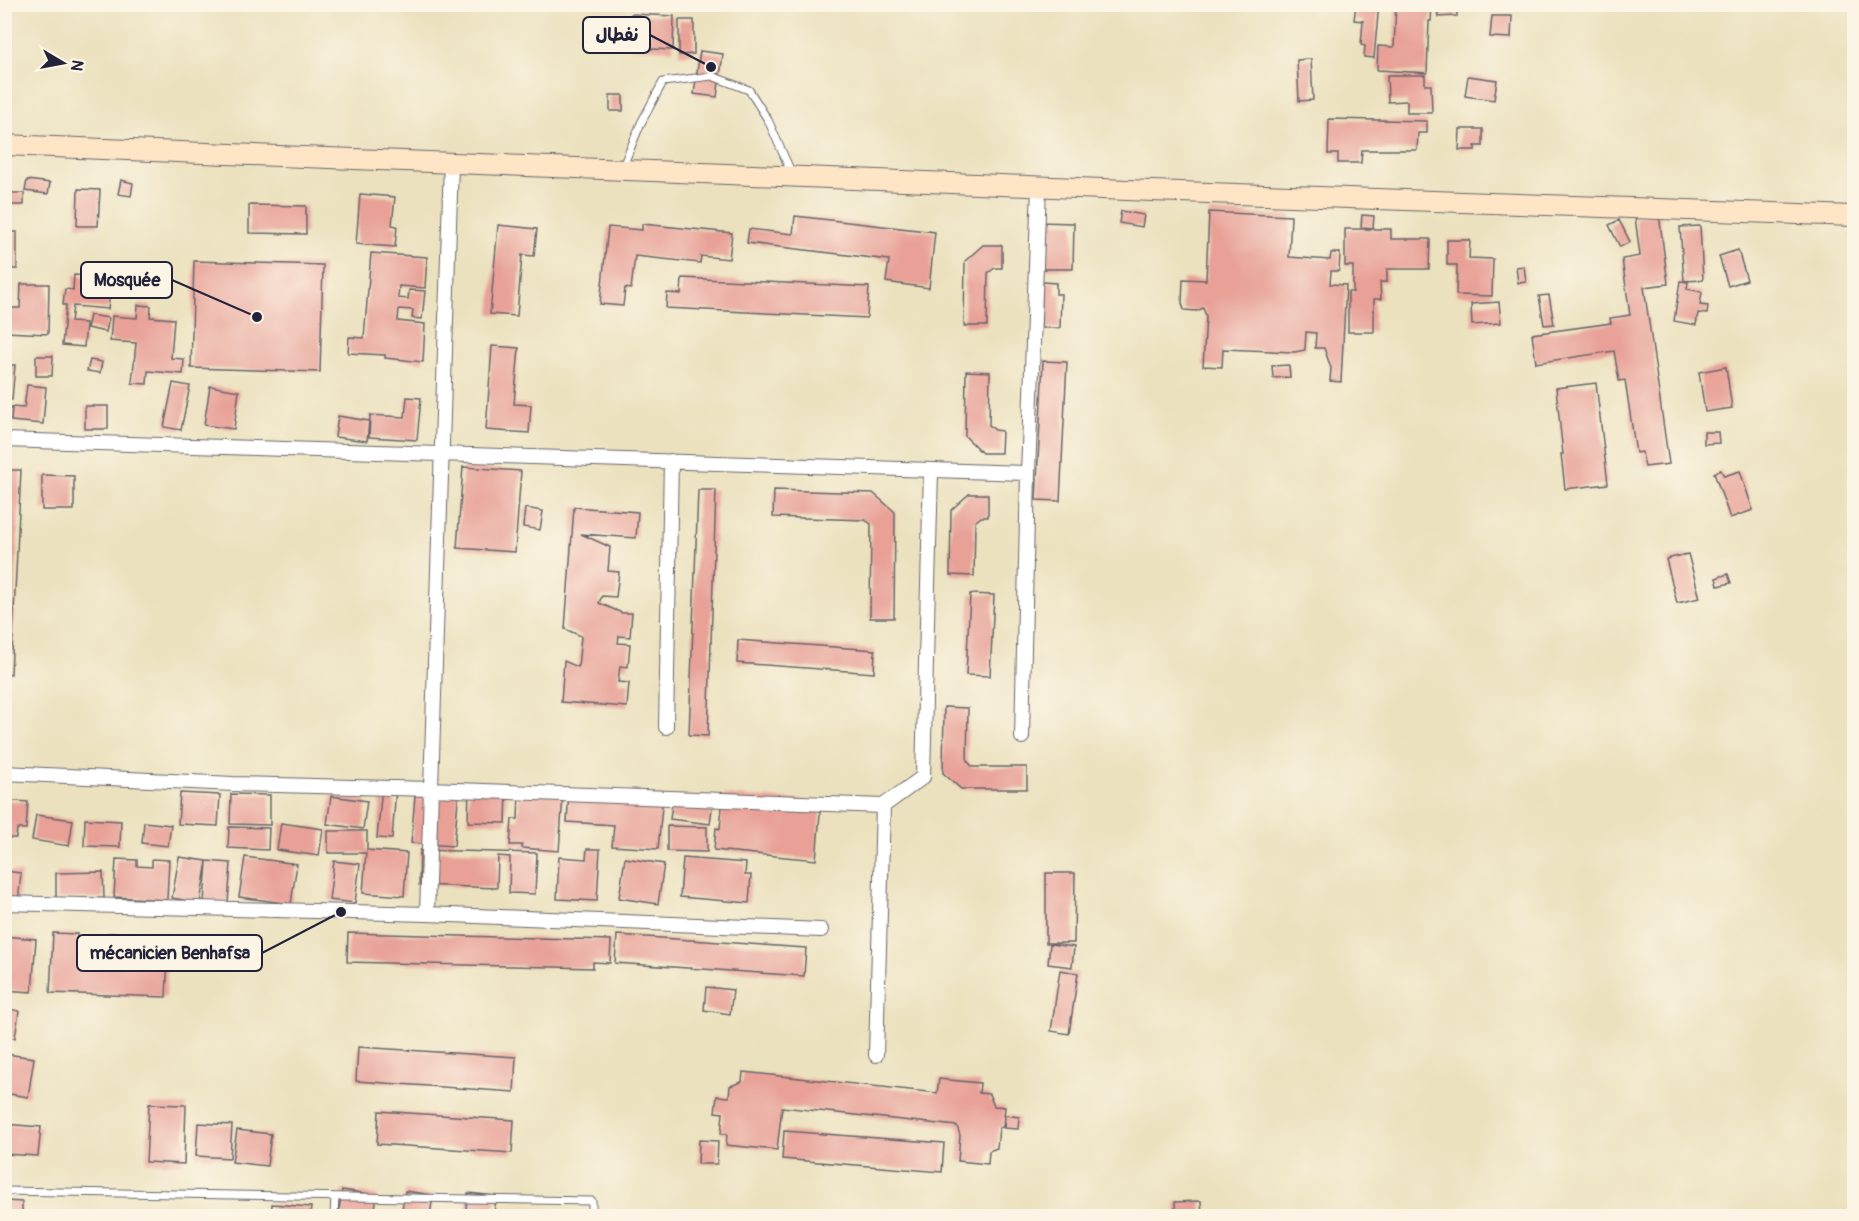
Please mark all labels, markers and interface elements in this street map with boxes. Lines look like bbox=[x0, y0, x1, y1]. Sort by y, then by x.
callout: نفطال bbox=[583, 17, 650, 53]
text: نفطال bbox=[596, 24, 639, 47]
north arrow bbox=[33, 33, 93, 93]
text: N bbox=[66, 58, 88, 73]
callout: Mosquée bbox=[81, 262, 172, 298]
text: Mosquée bbox=[94, 269, 161, 292]
callout: mécanicien Benhafsa bbox=[77, 935, 262, 971]
text: mécanicien Benhafsa bbox=[90, 942, 251, 965]

